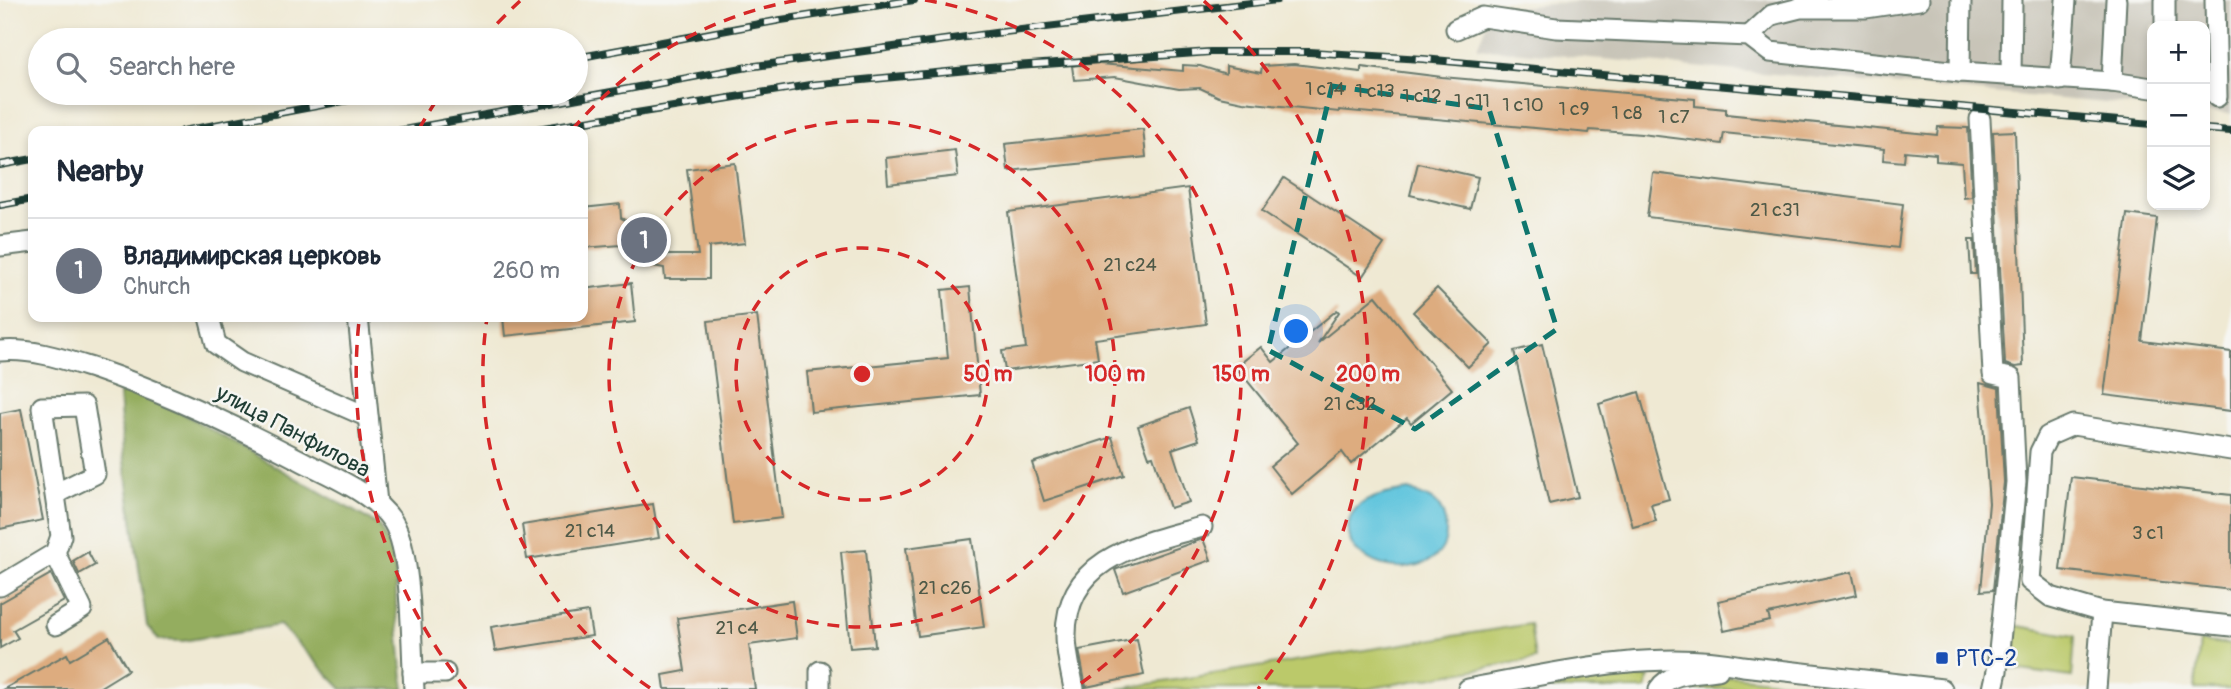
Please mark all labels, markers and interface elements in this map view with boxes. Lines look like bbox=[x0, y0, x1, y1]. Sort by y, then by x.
map controls bbox=[2147, 21, 2210, 210]
button: + bbox=[2147, 21, 2210, 84]
search box bbox=[28, 28, 588, 105]
icon: search bbox=[52, 48, 90, 86]
text: Search here bbox=[108, 51, 235, 83]
house number: 1 с14 bbox=[1305, 77, 1345, 101]
house number: 1 с13 bbox=[1355, 79, 1395, 103]
house number: 1 с12 bbox=[1402, 84, 1442, 108]
button: − bbox=[2147, 84, 2210, 147]
house number: 1 с11 bbox=[1454, 89, 1490, 113]
house number: 1 с10 bbox=[1502, 93, 1544, 117]
house number: 1 с9 bbox=[1559, 97, 1590, 121]
house number: 1 с8 bbox=[1612, 101, 1642, 125]
house number: 1 с7 bbox=[1658, 105, 1690, 129]
button: layers bbox=[2147, 147, 2210, 210]
text: Nearby bbox=[56, 153, 143, 190]
house number: 21 с31 bbox=[1750, 198, 1800, 222]
pin: 1 bbox=[621, 214, 667, 266]
text: Владимирская церковь bbox=[123, 240, 382, 272]
house number: 21 с24 bbox=[1103, 253, 1157, 277]
text: 1 bbox=[75, 256, 84, 285]
text: 260 m bbox=[493, 256, 560, 285]
text: Church bbox=[123, 272, 190, 301]
your location bbox=[1279, 314, 1313, 348]
text: 50 m bbox=[964, 361, 1013, 388]
text: 100 m bbox=[1085, 361, 1145, 388]
text: 150 m bbox=[1212, 361, 1270, 388]
text: 200 m bbox=[1336, 361, 1400, 388]
centre of rings bbox=[850, 362, 874, 386]
street label: улица Панфилова bbox=[210, 378, 375, 484]
house number: 21 с32 bbox=[1323, 392, 1377, 416]
house number: 21 с14 bbox=[565, 519, 615, 543]
house number: 3 с1 bbox=[2132, 521, 2164, 545]
house number: 21 с26 bbox=[918, 576, 972, 600]
house number: 21 с4 bbox=[716, 616, 758, 640]
place label: РТС-2 bbox=[1956, 644, 2017, 673]
marker: РТС-2 bbox=[1934, 650, 1950, 666]

